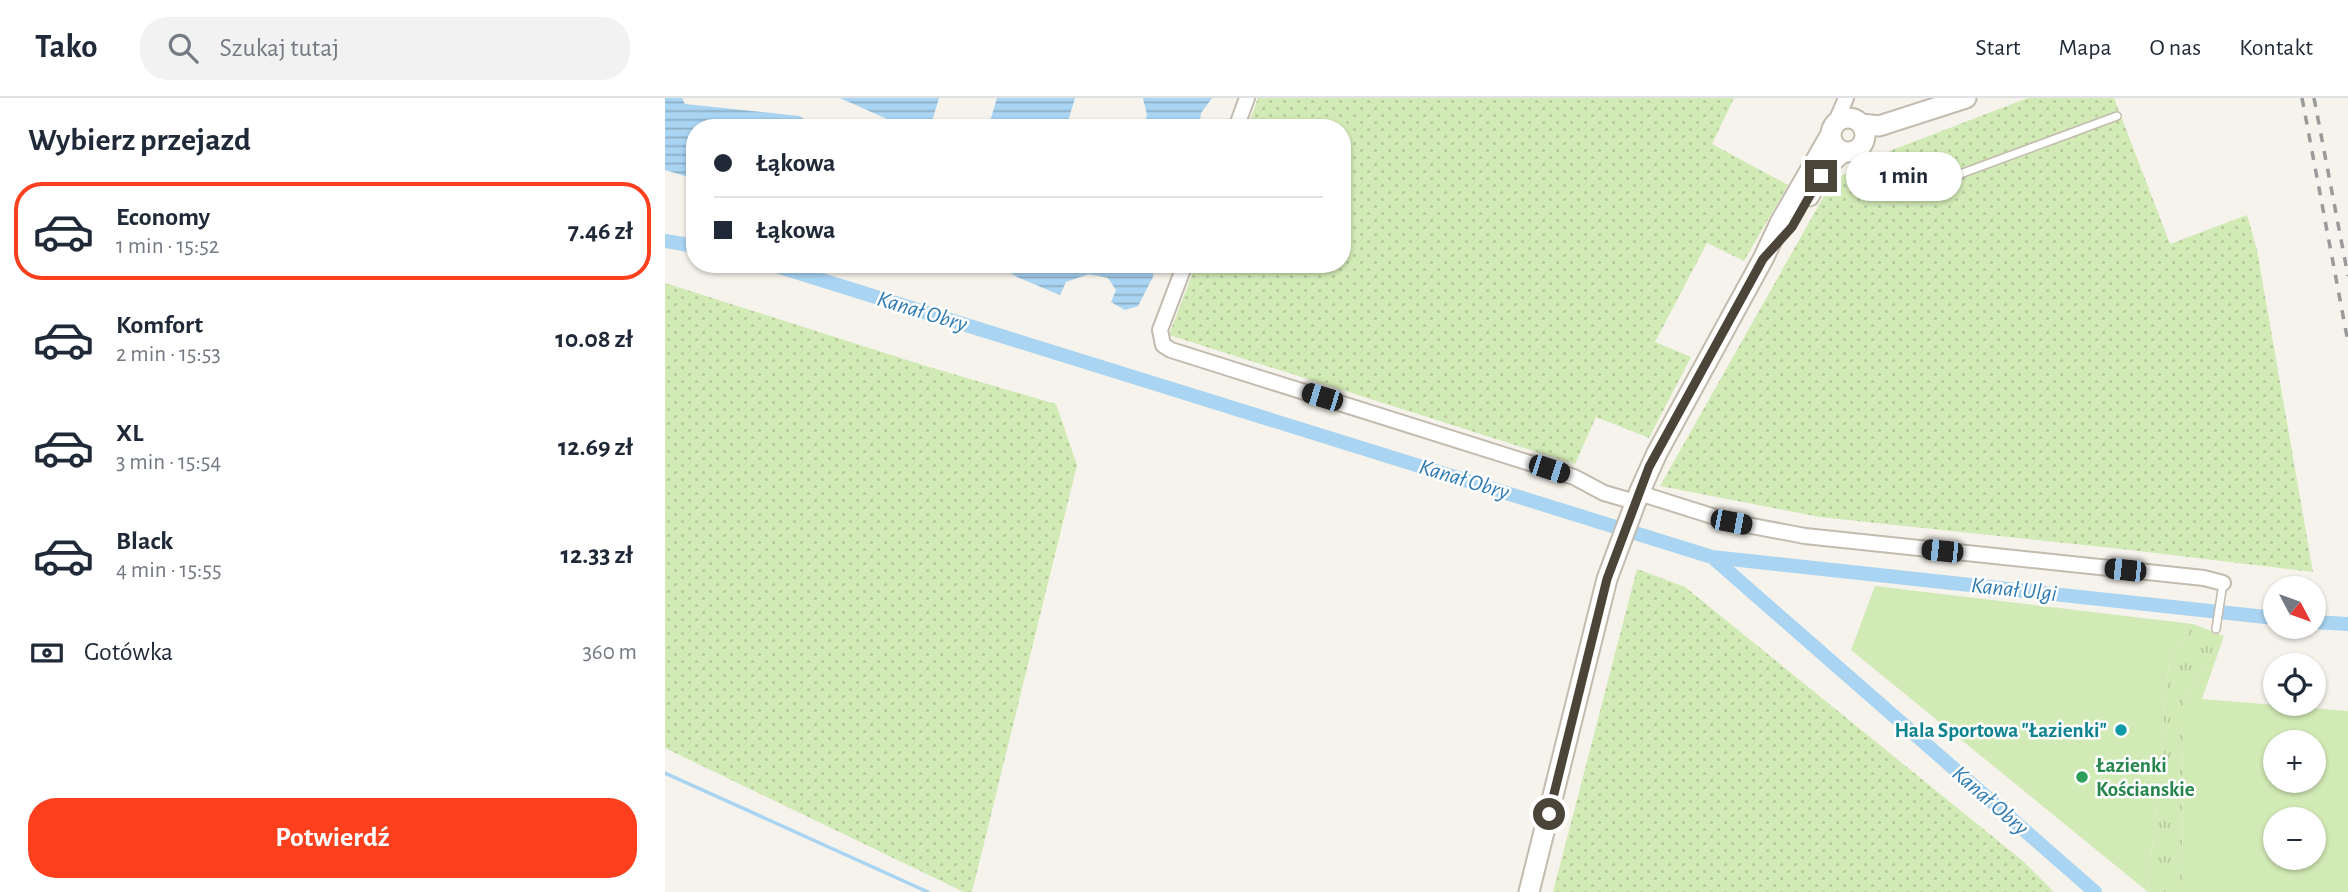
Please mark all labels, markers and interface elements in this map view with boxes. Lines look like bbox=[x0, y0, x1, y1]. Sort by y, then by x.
search box bbox=[140, 17, 630, 80]
icon: search bbox=[164, 29, 202, 67]
text: Tako bbox=[35, 31, 98, 64]
text: Szukaj tutaj bbox=[220, 35, 339, 61]
text: Start bbox=[1975, 36, 2020, 60]
text: Mapa bbox=[2058, 36, 2112, 60]
text: O nas bbox=[2150, 36, 2201, 60]
text: Kontakt bbox=[2239, 36, 2313, 60]
text: Wybierz przejazd bbox=[28, 124, 251, 156]
text: Łąkowa bbox=[756, 150, 835, 176]
callout: 1 min bbox=[1845, 152, 1961, 200]
route end bbox=[1805, 160, 1837, 192]
text: 1 min bbox=[1880, 165, 1928, 188]
icon: car bbox=[32, 200, 95, 263]
text: Economy bbox=[116, 204, 210, 230]
text: Łąkowa bbox=[756, 217, 835, 243]
text: 7.46 zł bbox=[568, 218, 633, 244]
text: 1 min · 15:52 bbox=[116, 235, 219, 258]
water label: Kanał Obry bbox=[874, 287, 970, 337]
icon: car bbox=[32, 308, 95, 371]
text: Komfort bbox=[116, 312, 203, 338]
text: 10.08 zł bbox=[555, 326, 633, 352]
text: 2 min · 15:53 bbox=[116, 343, 221, 366]
car bbox=[1299, 381, 1346, 413]
icon: car bbox=[32, 416, 95, 479]
text: XL bbox=[116, 420, 143, 446]
text: 12.69 zł bbox=[558, 434, 633, 460]
text: 3 min · 15:54 bbox=[116, 451, 221, 474]
car bbox=[1526, 453, 1573, 485]
water label: Kanał Obry bbox=[1416, 455, 1512, 505]
car bbox=[1709, 508, 1754, 536]
icon: car bbox=[32, 524, 95, 587]
text: Black bbox=[116, 528, 173, 554]
car bbox=[1921, 538, 1964, 564]
text: 12.33 zł bbox=[561, 542, 633, 568]
car bbox=[2104, 557, 2147, 583]
text: 4 min · 15:55 bbox=[116, 559, 222, 582]
water label: Kanał Ulgi bbox=[1970, 574, 2058, 606]
north arrow bbox=[2263, 576, 2326, 639]
map controls bbox=[2263, 576, 2326, 870]
icon: cash bbox=[28, 634, 66, 672]
text: Gotówka bbox=[84, 639, 173, 665]
text: 360 m bbox=[582, 641, 637, 664]
button: locate bbox=[2263, 653, 2326, 716]
place label: Hala Sportowa "Łazienki" bbox=[1895, 720, 2107, 741]
marker: Hala Sportowa "Łazienki" bbox=[2113, 722, 2129, 738]
button: + bbox=[2263, 730, 2326, 793]
place label: Łazienki Kościanskie bbox=[2095, 755, 2195, 800]
water label: Kanał Obry bbox=[1947, 762, 2033, 840]
marker: Łazienki Kościanskie bbox=[2074, 769, 2090, 785]
button: Potwierdź bbox=[28, 798, 637, 878]
route start bbox=[1533, 798, 1565, 830]
button: − bbox=[2263, 807, 2326, 870]

